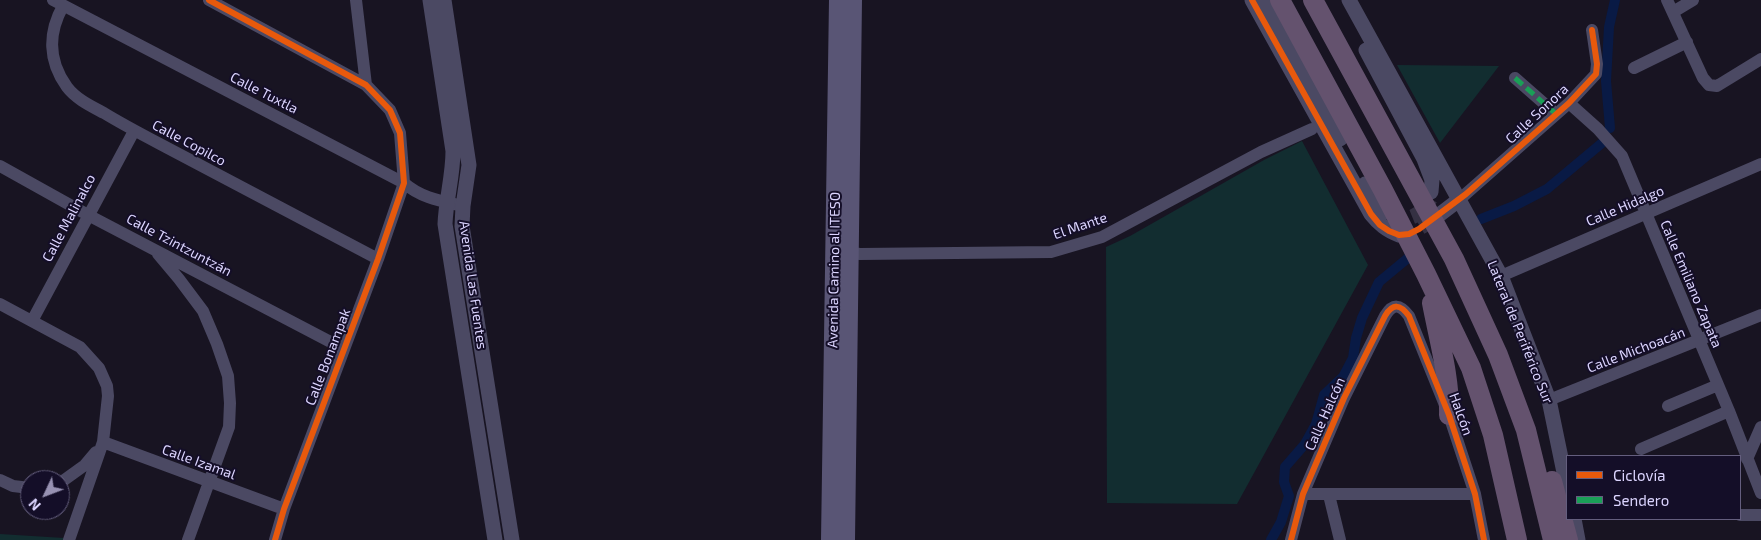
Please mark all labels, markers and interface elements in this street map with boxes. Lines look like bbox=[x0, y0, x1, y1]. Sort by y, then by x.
street label: Calle Tuxtla bbox=[227, 69, 301, 117]
street label: Calle Sonora bbox=[1502, 81, 1572, 147]
street label: Calle Copilco bbox=[149, 117, 229, 169]
street label: Calle Malinalco bbox=[39, 171, 99, 265]
street label: Calle Hidalgo bbox=[1584, 182, 1666, 230]
street label: Avenida Camino al ITESO bbox=[824, 192, 844, 348]
street label: El Mante bbox=[1051, 209, 1109, 243]
street label: Calle Tzintzuntzán bbox=[123, 210, 235, 280]
street label: Calle Emiliano Zapata bbox=[1656, 218, 1726, 350]
street label: Avenida Las Fuentes bbox=[456, 220, 490, 350]
street label: Lateral de Periférico Sur bbox=[1484, 258, 1556, 406]
street label: Calle Bonampak bbox=[302, 306, 354, 408]
street label: Calle Michoacán bbox=[1585, 324, 1687, 376]
street label: Calle Halcón bbox=[1301, 375, 1349, 453]
street label: Halcón bbox=[1446, 390, 1476, 438]
street label: Calle Izamal bbox=[160, 441, 238, 483]
legend bbox=[1566, 455, 1741, 520]
text: Ciclovía bbox=[1613, 466, 1665, 484]
north arrow bbox=[20, 470, 70, 520]
text: Sendero bbox=[1613, 491, 1669, 509]
text: N bbox=[25, 495, 44, 514]

